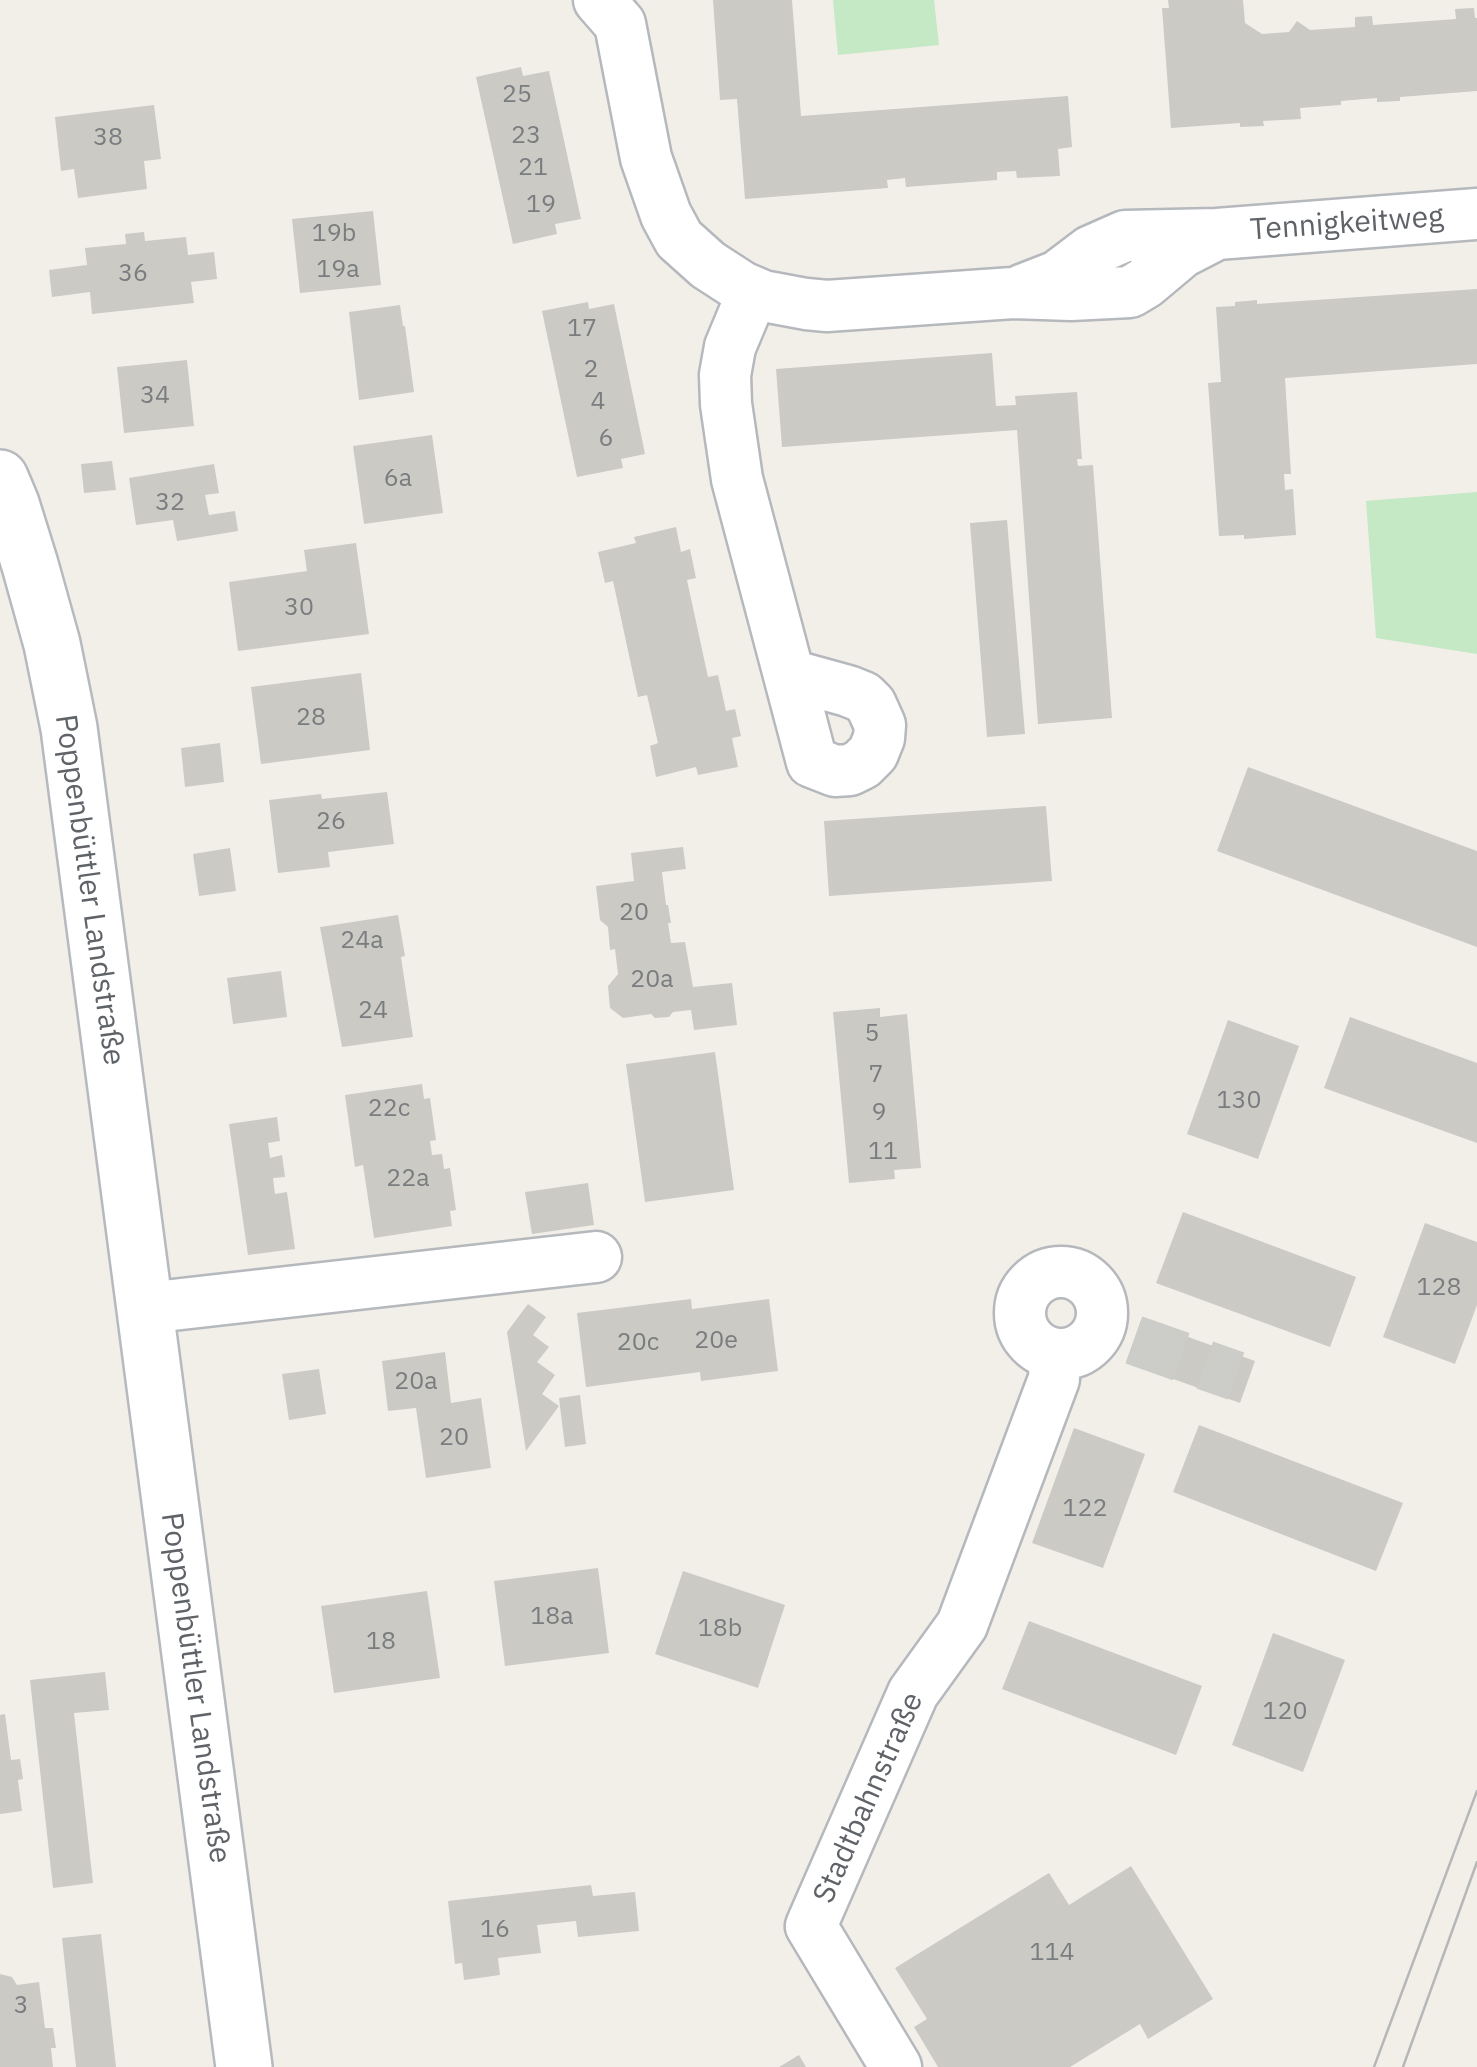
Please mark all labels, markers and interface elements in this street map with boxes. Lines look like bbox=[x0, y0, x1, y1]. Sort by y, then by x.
house number: 25 bbox=[502, 80, 532, 110]
house number: 23 bbox=[511, 121, 541, 151]
house number: 38 bbox=[93, 123, 123, 153]
house number: 21 bbox=[518, 153, 548, 183]
house number: 19 bbox=[526, 190, 556, 220]
street label: Tennigkeitweg bbox=[1249, 199, 1445, 249]
house number: 19b bbox=[312, 219, 356, 249]
house number: 19a bbox=[316, 255, 360, 285]
house number: 36 bbox=[118, 259, 148, 289]
house number: 17 bbox=[567, 314, 597, 344]
house number: 2 bbox=[584, 355, 598, 385]
house number: 34 bbox=[140, 381, 170, 411]
house number: 4 bbox=[591, 387, 605, 417]
house number: 6 bbox=[599, 424, 613, 454]
house number: 6a bbox=[384, 464, 412, 494]
house number: 32 bbox=[155, 488, 185, 518]
house number: 30 bbox=[284, 593, 314, 623]
house number: 28 bbox=[296, 703, 326, 733]
street label: Poppenbüttler Landstraße bbox=[47, 712, 131, 1068]
house number: 26 bbox=[316, 807, 346, 837]
house number: 20 bbox=[619, 898, 649, 928]
house number: 24a bbox=[340, 926, 384, 956]
house number: 20a bbox=[630, 965, 674, 995]
house number: 24 bbox=[358, 996, 388, 1026]
house number: 5 bbox=[865, 1019, 879, 1049]
house number: 7 bbox=[869, 1060, 883, 1090]
house number: 130 bbox=[1217, 1086, 1261, 1116]
house number: 22c bbox=[368, 1094, 410, 1124]
house number: 9 bbox=[872, 1098, 886, 1128]
house number: 11 bbox=[868, 1137, 898, 1167]
house number: 22a bbox=[386, 1164, 430, 1194]
house number: 128 bbox=[1417, 1273, 1461, 1303]
house number: 20e bbox=[694, 1326, 738, 1356]
house number: 20c bbox=[617, 1328, 659, 1358]
house number: 20a bbox=[394, 1367, 438, 1397]
house number: 20 bbox=[439, 1423, 469, 1453]
house number: 122 bbox=[1063, 1494, 1107, 1524]
street label: Poppenbüttler Landstraße bbox=[153, 1510, 237, 1866]
house number: 18a bbox=[530, 1602, 574, 1632]
house number: 18b bbox=[698, 1614, 742, 1644]
house number: 18 bbox=[366, 1627, 396, 1657]
street label: Stadtbahnstraße bbox=[806, 1687, 932, 1909]
house number: 120 bbox=[1263, 1697, 1307, 1727]
house number: 16 bbox=[480, 1915, 510, 1945]
house number: 114 bbox=[1030, 1938, 1074, 1968]
house number: 3 bbox=[14, 1991, 28, 2021]

